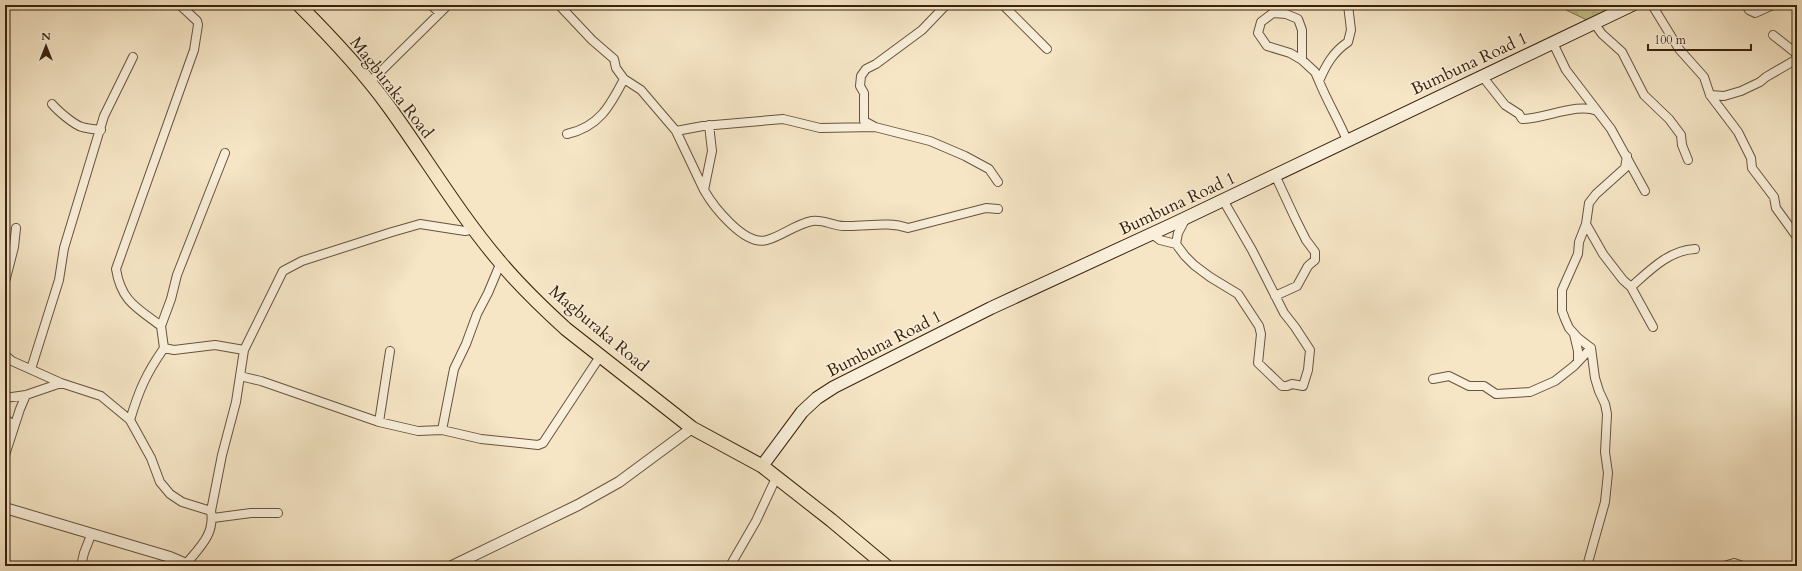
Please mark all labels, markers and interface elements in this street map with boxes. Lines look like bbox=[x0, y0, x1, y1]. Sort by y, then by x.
north arrow bbox=[26, 26, 66, 66]
street label: Bumbuna Road 1 bbox=[1407, 26, 1531, 100]
scale bar bbox=[1648, 26, 1751, 52]
text: N bbox=[41, 29, 51, 44]
street label: Magburaka Road bbox=[345, 32, 439, 143]
text: 100 m bbox=[1654, 32, 1687, 48]
street label: Bumbuna Road 1 bbox=[1115, 166, 1239, 240]
street label: Magburaka Road bbox=[544, 280, 653, 377]
street label: Bumbuna Road 1 bbox=[823, 305, 946, 382]

